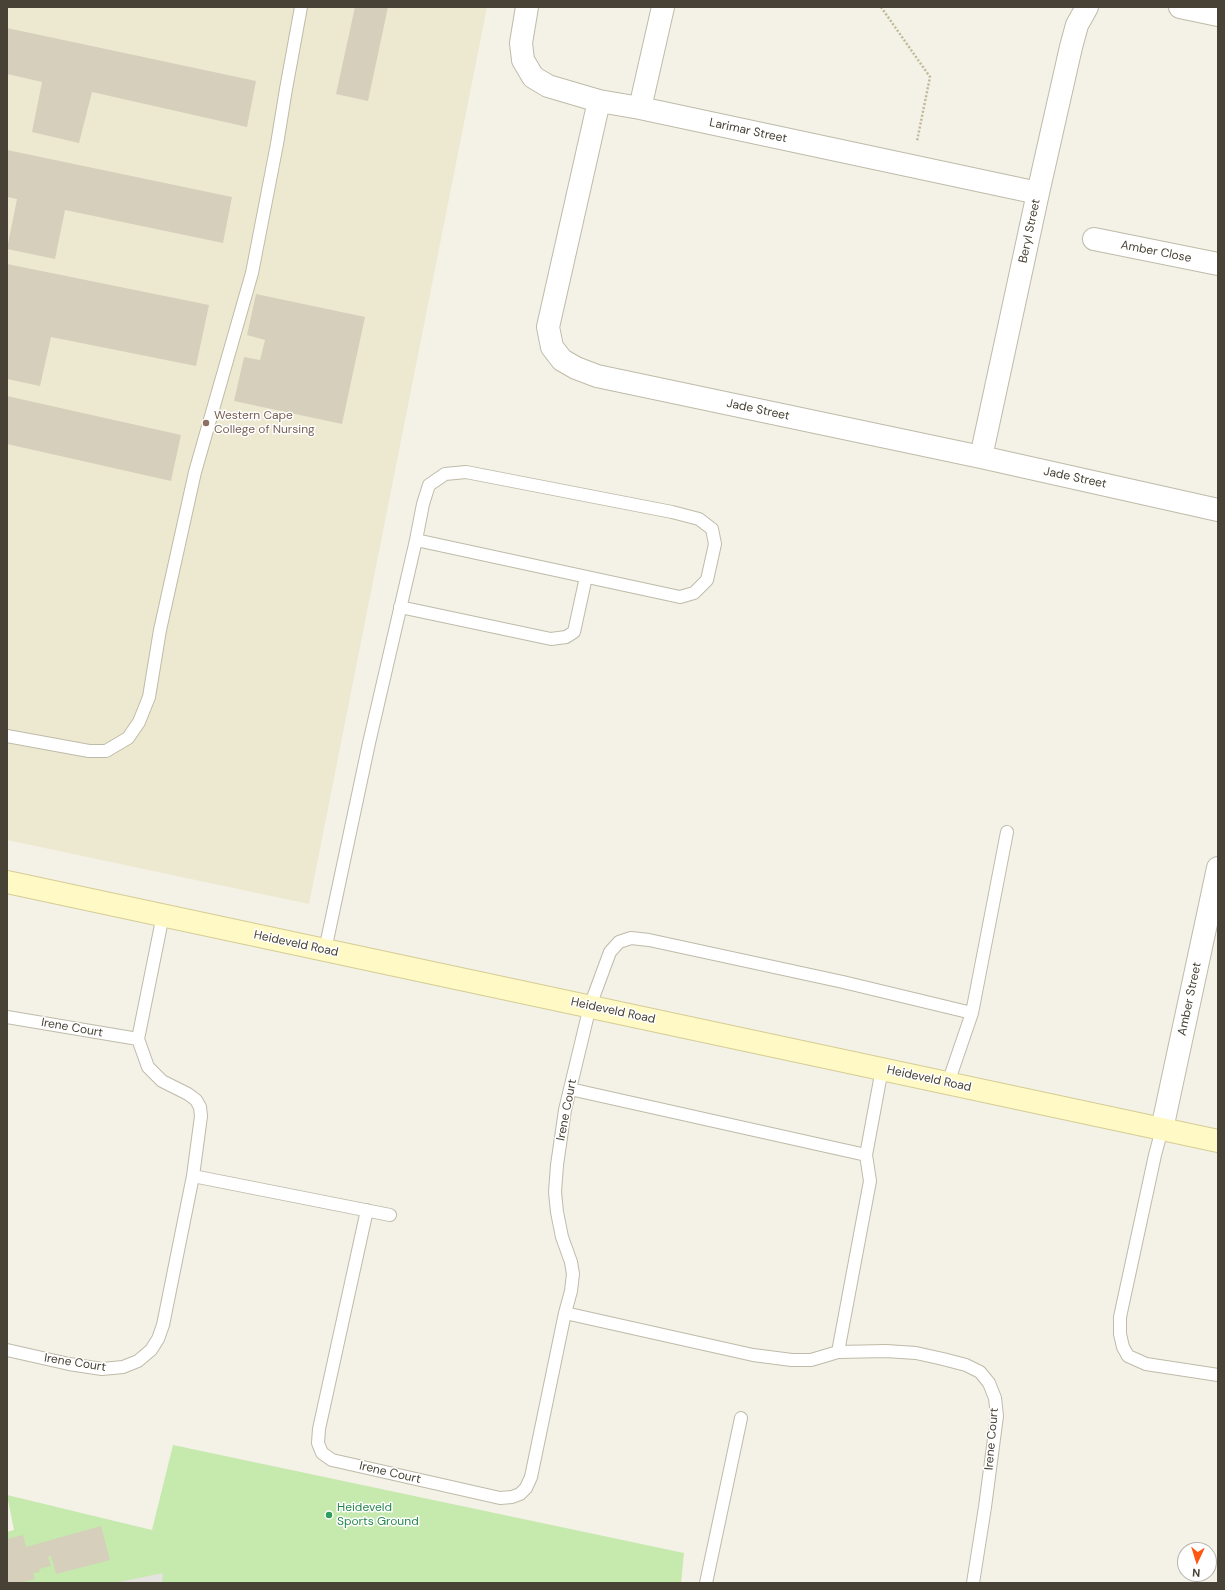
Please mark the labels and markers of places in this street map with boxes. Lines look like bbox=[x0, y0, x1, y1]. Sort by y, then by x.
place label: Western Cape College of Nursing bbox=[214, 409, 315, 437]
marker: Western Cape College of Nursing bbox=[201, 418, 211, 428]
place label: Heideveld Sports Ground bbox=[337, 1501, 419, 1529]
marker: Heideveld Sports Ground bbox=[324, 1510, 334, 1520]

